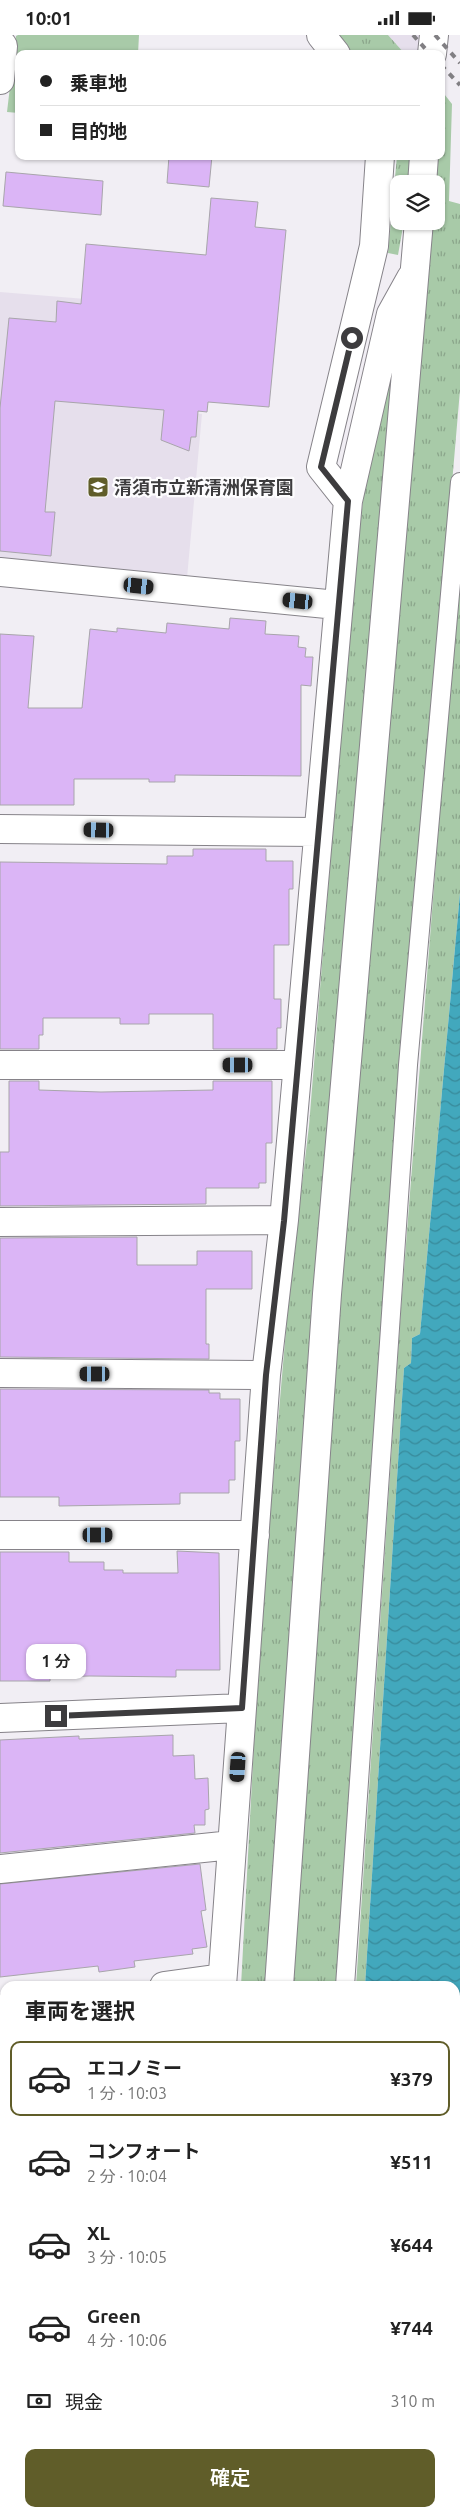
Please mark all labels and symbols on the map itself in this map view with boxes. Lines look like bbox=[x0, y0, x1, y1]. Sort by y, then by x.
route start bbox=[341, 327, 363, 349]
school or university icon: 清須市立新清洲保育園 bbox=[86, 475, 110, 499]
place label: 清須市立新清洲保育園 bbox=[114, 477, 294, 497]
car bbox=[123, 577, 154, 595]
car bbox=[282, 592, 313, 610]
car bbox=[83, 822, 114, 838]
car bbox=[223, 1058, 253, 1073]
car bbox=[80, 1367, 110, 1382]
car bbox=[83, 1528, 113, 1543]
callout: 1 分 bbox=[26, 1643, 86, 1679]
route end bbox=[45, 1705, 67, 1727]
car bbox=[229, 1752, 246, 1782]

